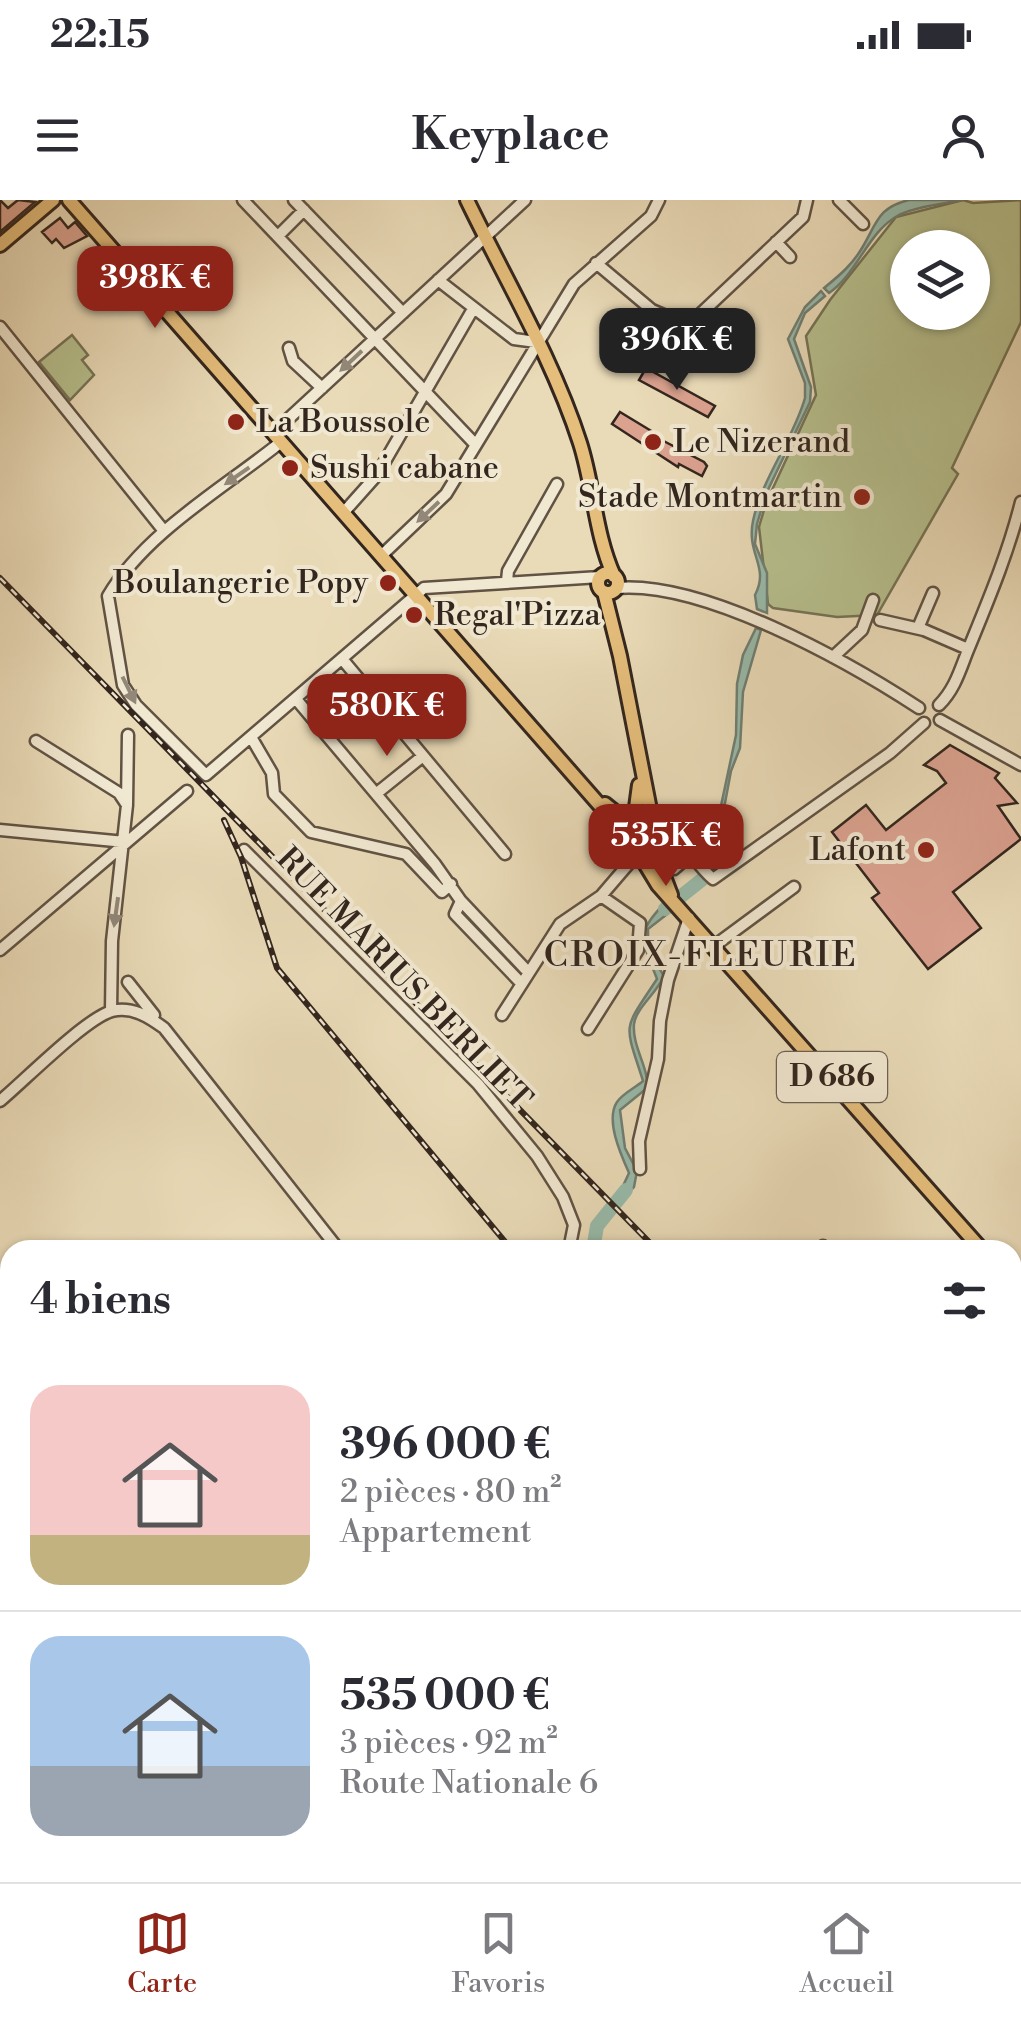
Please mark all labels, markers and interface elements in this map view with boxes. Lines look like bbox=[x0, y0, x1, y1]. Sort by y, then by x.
text: 22:15 bbox=[50, 12, 150, 59]
text: Keyplace bbox=[412, 107, 609, 164]
icon: menu bbox=[30, 108, 85, 163]
icon: person bbox=[936, 108, 991, 163]
map controls bbox=[890, 230, 990, 330]
button: layers bbox=[890, 230, 990, 330]
pin: 398K € bbox=[74, 246, 236, 331]
text: 398K € bbox=[99, 258, 211, 298]
pin: 396K € bbox=[596, 308, 758, 393]
text: 396K € bbox=[621, 320, 733, 360]
one-way arrow bbox=[339, 349, 363, 372]
place label: La Boussole bbox=[256, 402, 430, 442]
marker: La Boussole bbox=[225, 411, 247, 433]
place label: Le Nizerand bbox=[673, 422, 850, 462]
marker: Le Nizerand bbox=[642, 431, 664, 453]
place label: Sushi cabane bbox=[310, 448, 499, 488]
marker: Sushi cabane bbox=[279, 457, 301, 479]
one-way arrow bbox=[223, 466, 250, 485]
place label: Stade Montmartin bbox=[578, 477, 842, 517]
marker: Stade Montmartin bbox=[851, 486, 873, 508]
one-way arrow bbox=[416, 500, 440, 523]
place label: Boulangerie Popy bbox=[112, 563, 368, 603]
marker: Boulangerie Popy bbox=[377, 572, 399, 594]
place label: Regal'Pizza bbox=[434, 595, 602, 635]
marker: Regal'Pizza bbox=[403, 604, 425, 626]
pin: 580K € bbox=[306, 674, 468, 759]
one-way arrow bbox=[120, 676, 137, 705]
text: 580K € bbox=[329, 686, 445, 726]
pin: 535K € bbox=[585, 804, 747, 889]
text: 535K € bbox=[611, 816, 721, 856]
place label: Lafont bbox=[809, 830, 906, 870]
street label: RUE MARIUS BERLIET bbox=[268, 839, 540, 1119]
marker: Lafont bbox=[915, 839, 937, 861]
one-way arrow bbox=[107, 896, 123, 928]
district label: CROIX-FLEURIE bbox=[544, 934, 858, 977]
road number: D 686 bbox=[777, 1052, 887, 1102]
icon: filters bbox=[937, 1273, 992, 1328]
text: 4 biens bbox=[30, 1274, 171, 1327]
text: 396 000 € bbox=[340, 1419, 551, 1472]
icon: home bbox=[110, 1425, 230, 1545]
text: 2 pièces · 80 m² bbox=[340, 1472, 562, 1512]
text: Appartement bbox=[340, 1512, 532, 1552]
text: 535 000 € bbox=[340, 1670, 550, 1723]
icon: home bbox=[110, 1676, 230, 1796]
text: 3 pièces · 92 m² bbox=[340, 1723, 558, 1763]
text: Route Nationale 6 bbox=[340, 1763, 598, 1803]
tab: Carte bbox=[127, 1906, 197, 2001]
tab: Favoris bbox=[452, 1906, 545, 2001]
tab: Accueil bbox=[800, 1906, 894, 2001]

